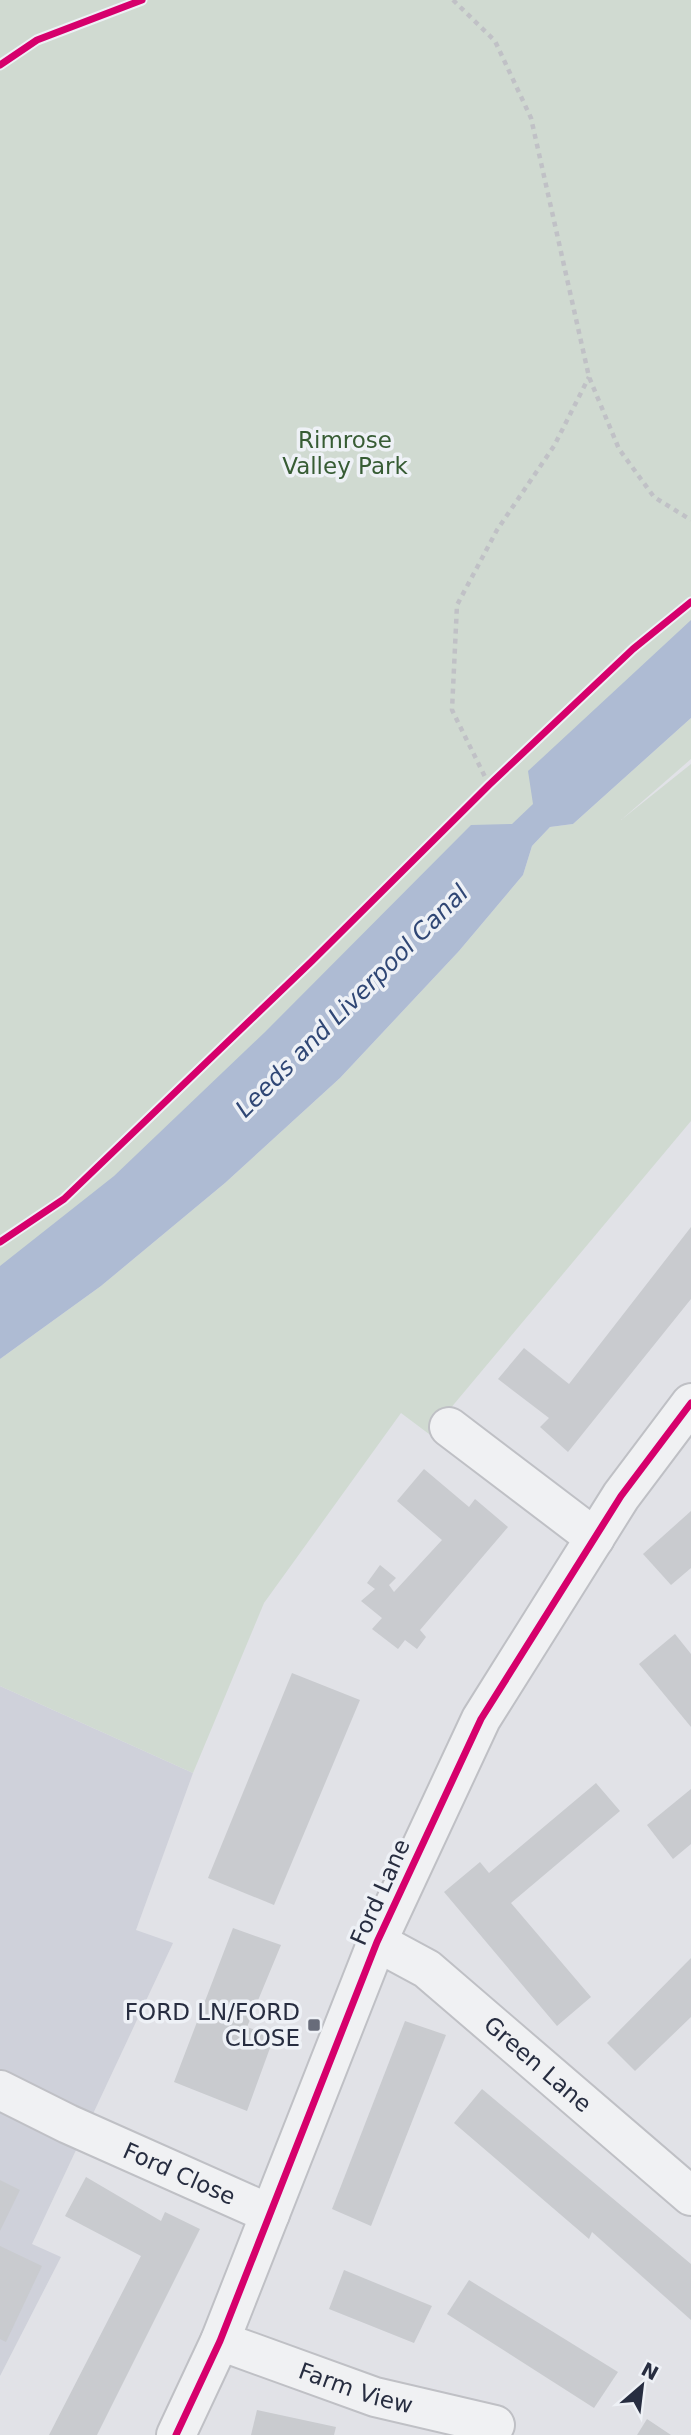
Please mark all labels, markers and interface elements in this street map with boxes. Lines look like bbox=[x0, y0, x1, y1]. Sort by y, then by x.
park label: Rimrose Valley Park bbox=[282, 427, 408, 479]
water label: Leeds and Liverpool Canal bbox=[230, 879, 474, 1123]
street label: Ford Lane bbox=[345, 1835, 415, 1949]
place label: FORD LN/FORD CLOSE bbox=[125, 1999, 300, 2051]
street label: Green Lane bbox=[479, 2011, 597, 2117]
marker: FORD LN/FORD CLOSE bbox=[306, 2017, 322, 2033]
street label: Ford Close bbox=[119, 2137, 240, 2210]
north arrow bbox=[607, 2351, 677, 2421]
street label: Farm View bbox=[295, 2358, 415, 2418]
text: N bbox=[638, 2358, 662, 2384]

